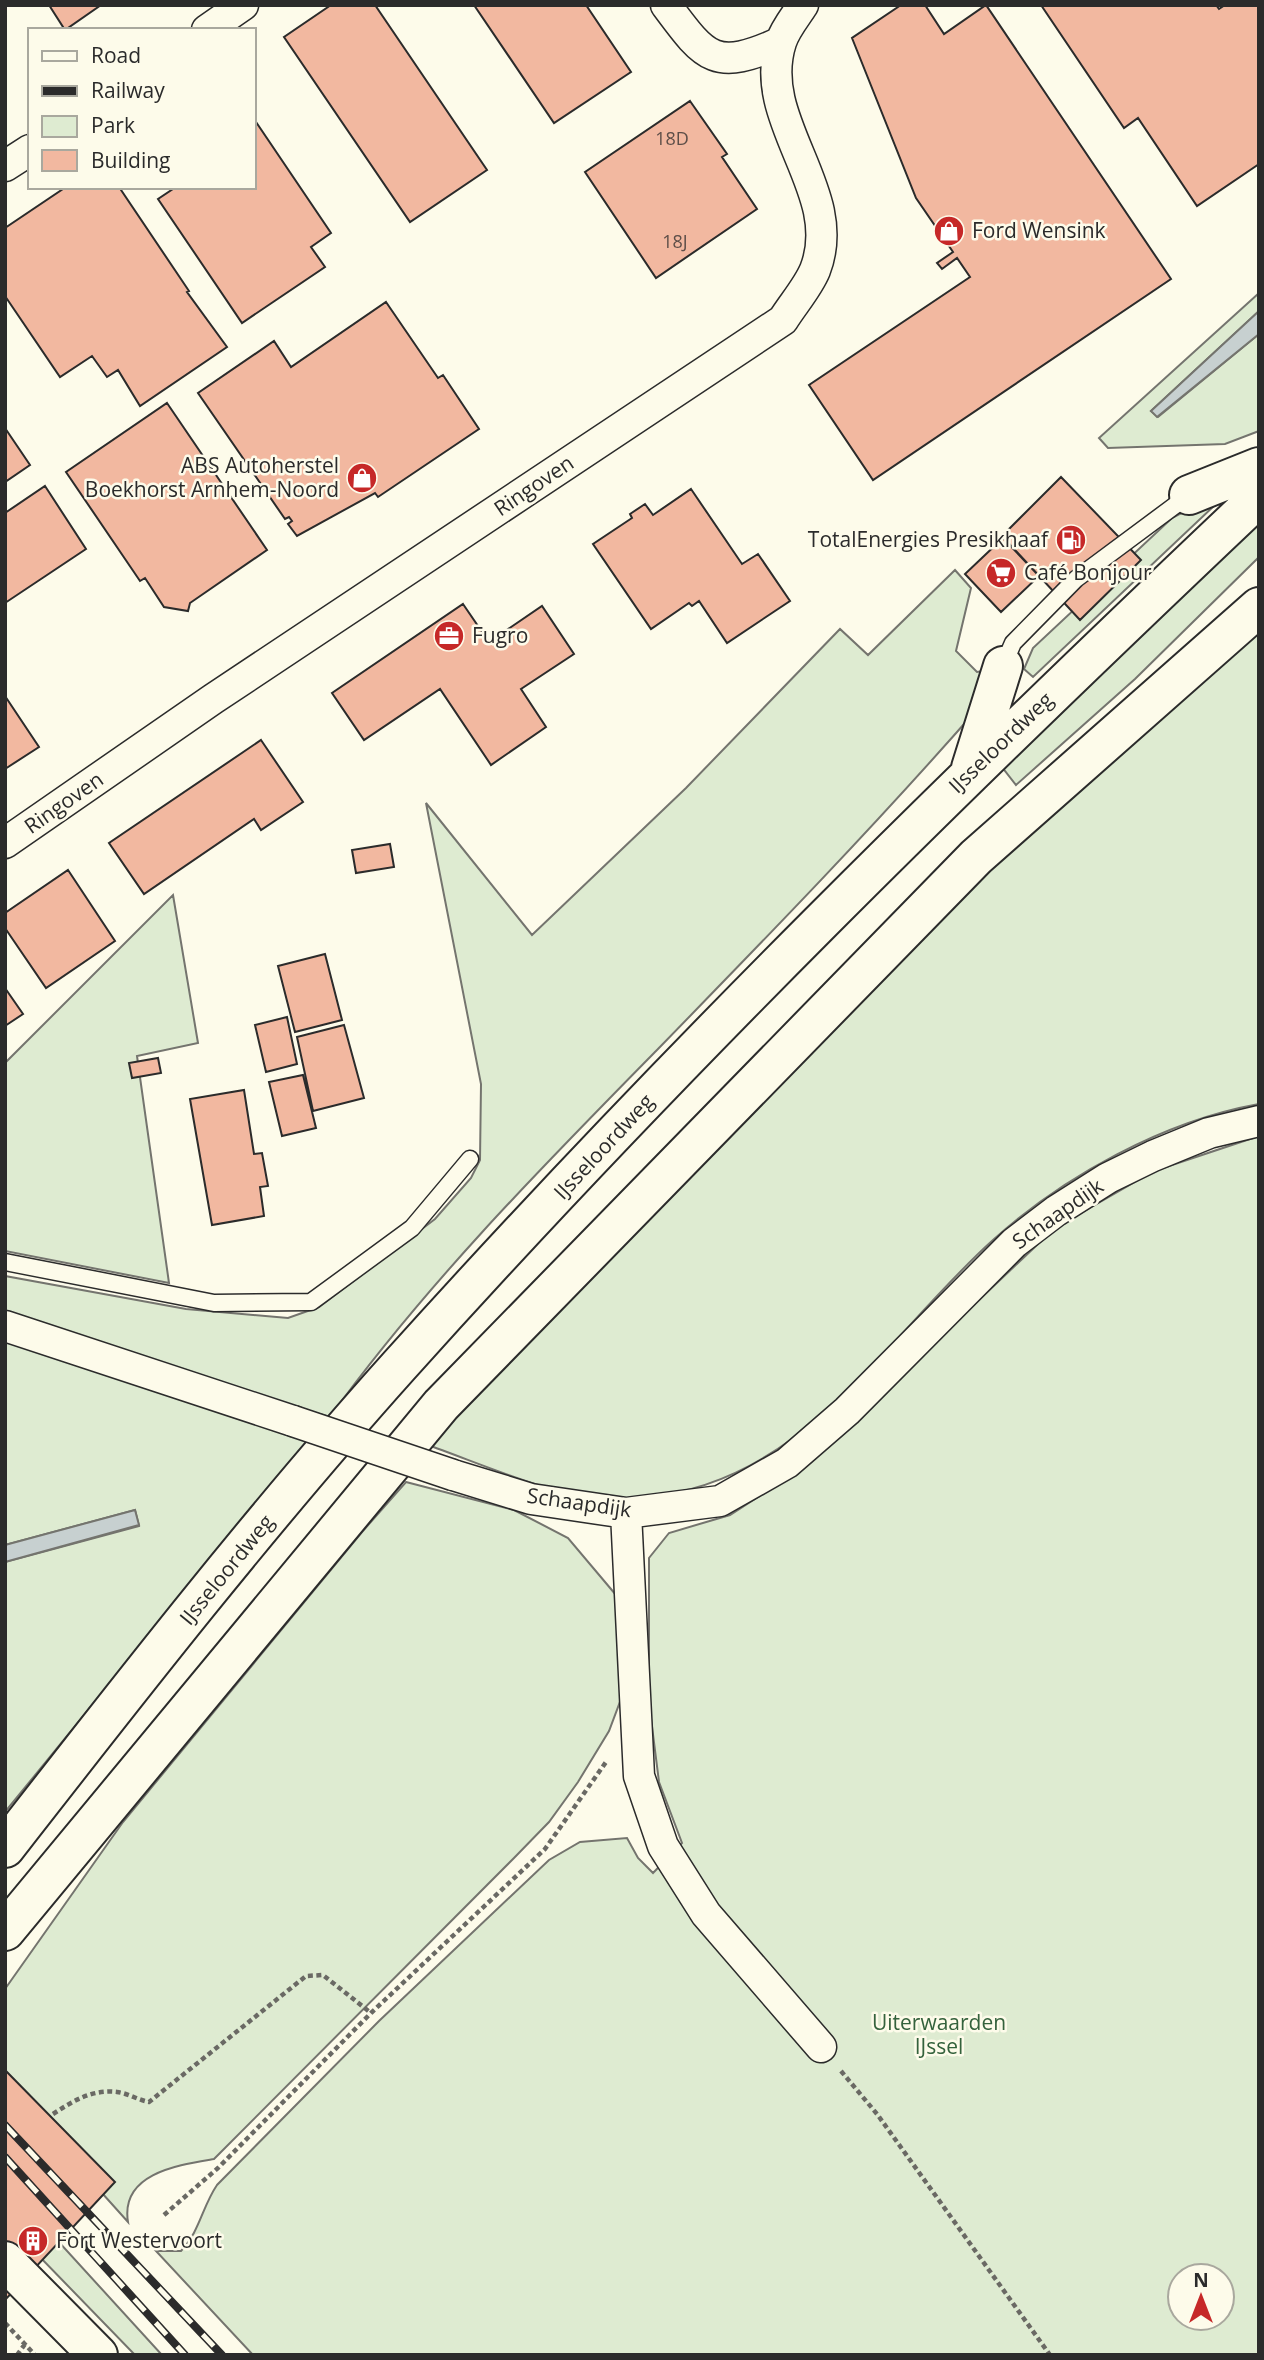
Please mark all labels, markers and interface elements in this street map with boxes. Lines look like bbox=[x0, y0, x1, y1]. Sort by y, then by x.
legend bbox=[28, 28, 256, 189]
text: Road bbox=[91, 41, 141, 69]
text: Railway bbox=[91, 76, 165, 104]
text: Park bbox=[91, 111, 135, 139]
house number: 18D bbox=[655, 126, 689, 150]
text: Building bbox=[91, 146, 170, 174]
shop icon: Ford Wensink bbox=[932, 214, 966, 248]
place label: Ford Wensink bbox=[972, 216, 1106, 244]
house number: 18J bbox=[662, 229, 688, 253]
street label: Ringoven bbox=[488, 448, 579, 522]
place label: ABS Autoherstel Boekhorst Arnhem-Noord bbox=[85, 451, 339, 503]
shop icon: ABS Autoherstel Boekhorst Arnhem-Noord bbox=[345, 461, 379, 495]
fuel station icon: TotalEnergies Presikhaaf bbox=[1054, 523, 1088, 557]
place label: TotalEnergies Presikhaaf bbox=[808, 525, 1050, 553]
supermarket icon: Café Bonjour bbox=[984, 556, 1018, 590]
place label: Café Bonjour bbox=[1024, 558, 1152, 586]
office icon: Fugro bbox=[432, 619, 466, 653]
place label: Fugro bbox=[472, 621, 528, 649]
street label: IJsseloordweg bbox=[942, 685, 1059, 799]
street label: Ringoven bbox=[18, 765, 108, 840]
street label: IJsseloordweg bbox=[547, 1087, 659, 1205]
street label: Schaapdijk bbox=[1006, 1172, 1109, 1255]
street label: Schaapdijk bbox=[525, 1481, 633, 1523]
street label: IJsseloordweg bbox=[173, 1508, 280, 1631]
park label: Uiterwaarden IJssel bbox=[872, 2008, 1006, 2060]
building icon: Fort Westervoort bbox=[16, 2224, 50, 2258]
place label: Fort Westervoort bbox=[56, 2226, 222, 2254]
north arrow bbox=[1166, 2262, 1236, 2332]
text: N bbox=[1193, 2267, 1209, 2293]

